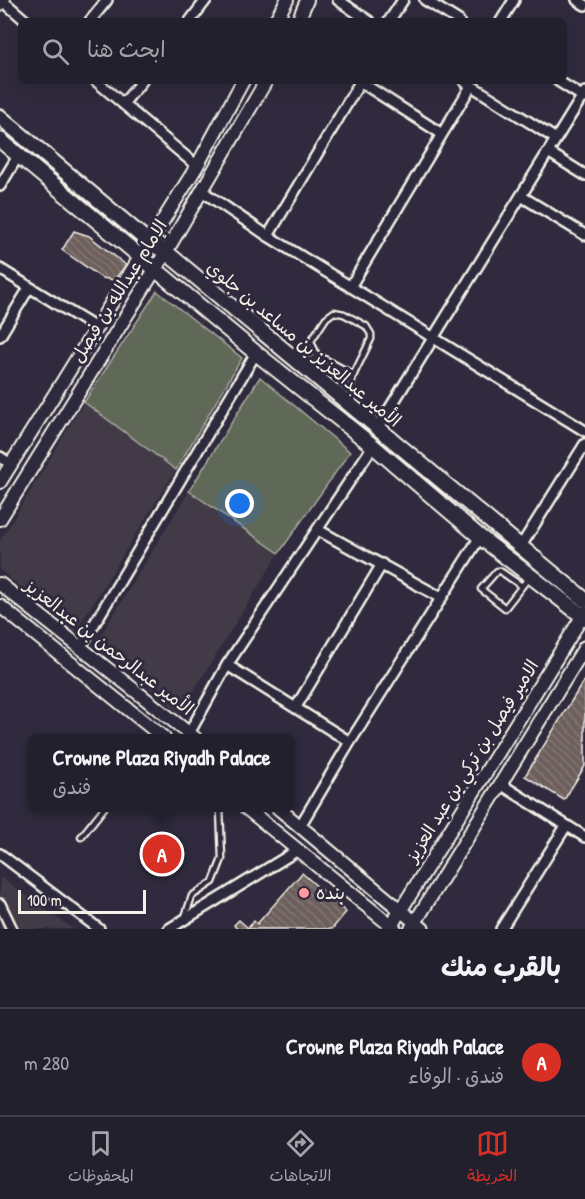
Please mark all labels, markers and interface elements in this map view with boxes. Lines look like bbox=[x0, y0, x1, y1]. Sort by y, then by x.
search box bbox=[18, 18, 567, 84]
text: ابحث هنا bbox=[87, 34, 166, 64]
icon: search bbox=[39, 35, 72, 68]
street label: الإمام عبدالله بن فيصل bbox=[64, 214, 174, 368]
street label: الأمير عبدالعزيز بن مساعد بن جلوي bbox=[201, 255, 407, 433]
your location bbox=[225, 489, 254, 518]
street label: الأمير عبدالرحمن بن عبدالعزيز bbox=[18, 571, 199, 721]
street label: الامير فيصل بن تركي بن عبد العزيز bbox=[398, 655, 548, 871]
popup bbox=[28, 734, 295, 812]
text: Crowne Plaza Riyadh Palace bbox=[52, 742, 271, 772]
text: فندق bbox=[52, 773, 91, 800]
pin: A bbox=[142, 832, 182, 876]
place label: بنده bbox=[316, 880, 345, 905]
marker: بنده bbox=[297, 886, 311, 900]
scale bar bbox=[18, 887, 146, 914]
text: 100 m bbox=[27, 889, 62, 911]
text: بالقرب منك bbox=[441, 949, 561, 984]
text: Crowne Plaza Riyadh Palace bbox=[286, 1031, 504, 1061]
text: 280 m bbox=[24, 1049, 69, 1076]
text: A bbox=[537, 1049, 546, 1076]
text: فندق · الوفاء bbox=[408, 1062, 504, 1089]
tab: المحفوظات bbox=[68, 1127, 134, 1190]
tab: الاتجاهات bbox=[270, 1127, 331, 1190]
tab: الخريطة bbox=[467, 1127, 517, 1190]

